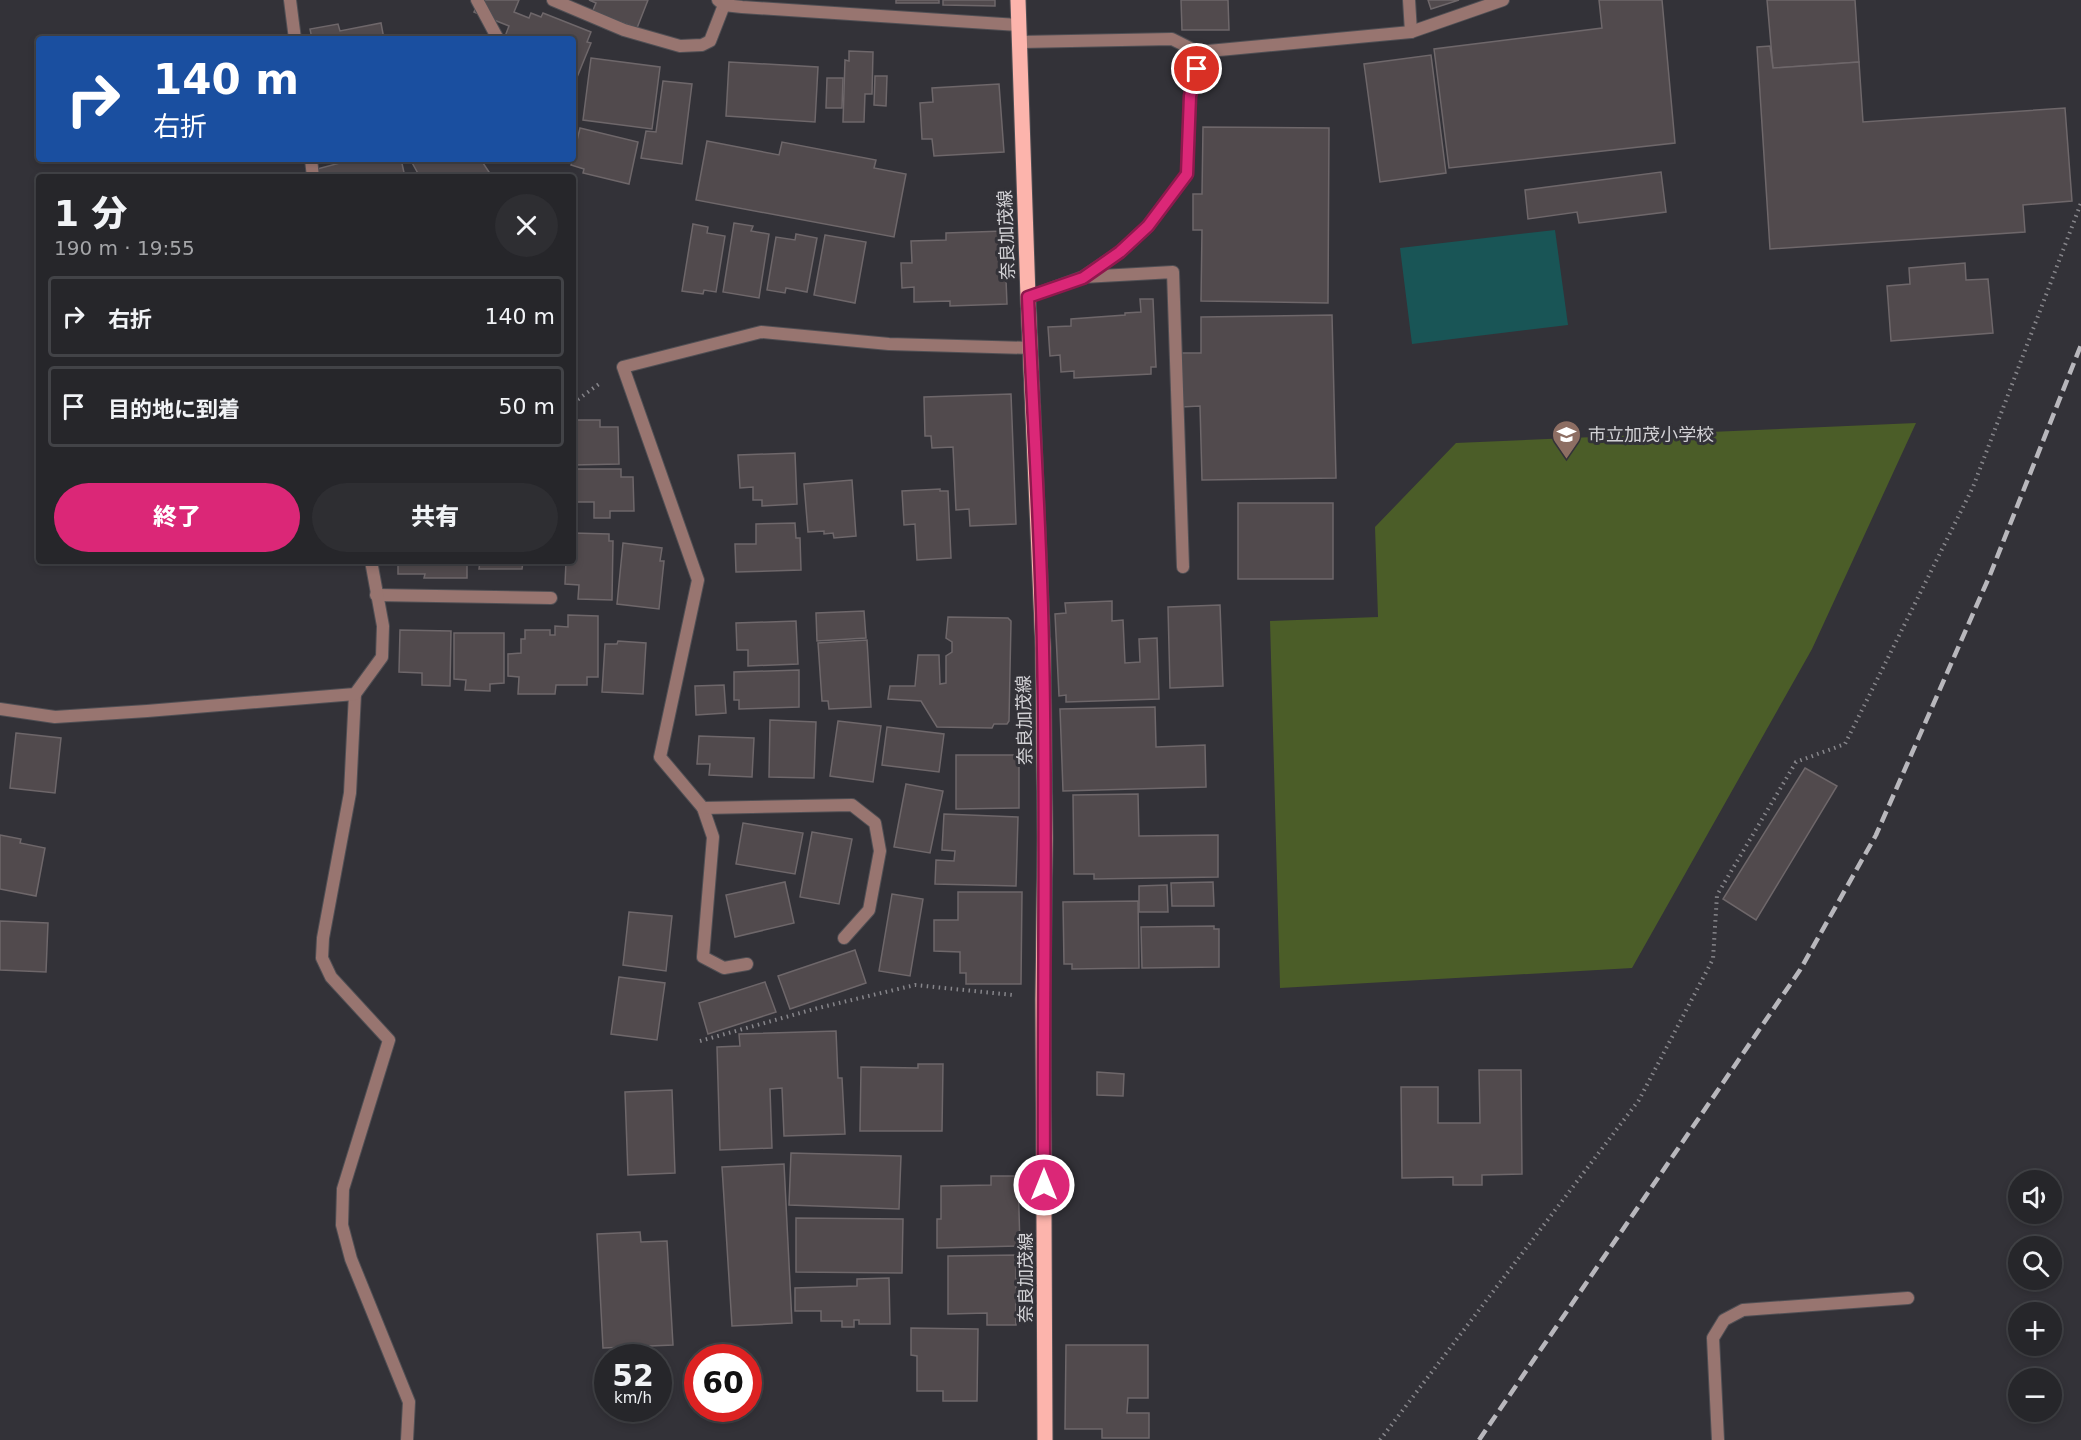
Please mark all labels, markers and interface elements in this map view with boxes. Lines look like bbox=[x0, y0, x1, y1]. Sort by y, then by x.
pin bbox=[1171, 43, 1222, 94]
icon: arrive bbox=[1180, 52, 1213, 85]
text: 140 m bbox=[153, 55, 299, 104]
icon: right bbox=[54, 60, 132, 138]
text: 右折 bbox=[153, 111, 207, 142]
street label: 奈良加茂線 bbox=[994, 190, 1018, 280]
text: 1 分 bbox=[54, 193, 128, 234]
button: close bbox=[495, 194, 558, 257]
text: 190 m · 19:55 bbox=[54, 236, 195, 260]
icon: right bbox=[57, 300, 90, 333]
text: 140 m bbox=[485, 304, 555, 329]
text: 右折 bbox=[108, 307, 152, 332]
icon: arrive bbox=[57, 390, 90, 423]
text: 50 m bbox=[499, 394, 555, 419]
text: 目的地に到着 bbox=[108, 397, 240, 422]
school or university icon: 市立加茂小学校 bbox=[1551, 418, 1583, 460]
place label: 市立加茂小学校 bbox=[1588, 424, 1714, 445]
button: 終了 bbox=[54, 483, 300, 552]
button: 共有 bbox=[312, 483, 558, 552]
street label: 奈良加茂線 bbox=[1013, 675, 1035, 765]
position arrow bbox=[1012, 1153, 1076, 1217]
map controls bbox=[2008, 1170, 2062, 1422]
button: sound bbox=[2008, 1170, 2062, 1224]
street label: 奈良加茂線 bbox=[1015, 1233, 1036, 1323]
button: search bbox=[2008, 1236, 2062, 1290]
button: + bbox=[2008, 1302, 2062, 1356]
speed limit sign: 60 bbox=[684, 1344, 762, 1422]
text: 52 bbox=[612, 1358, 654, 1393]
button: − bbox=[2008, 1368, 2062, 1422]
text: km/h bbox=[614, 1389, 652, 1407]

